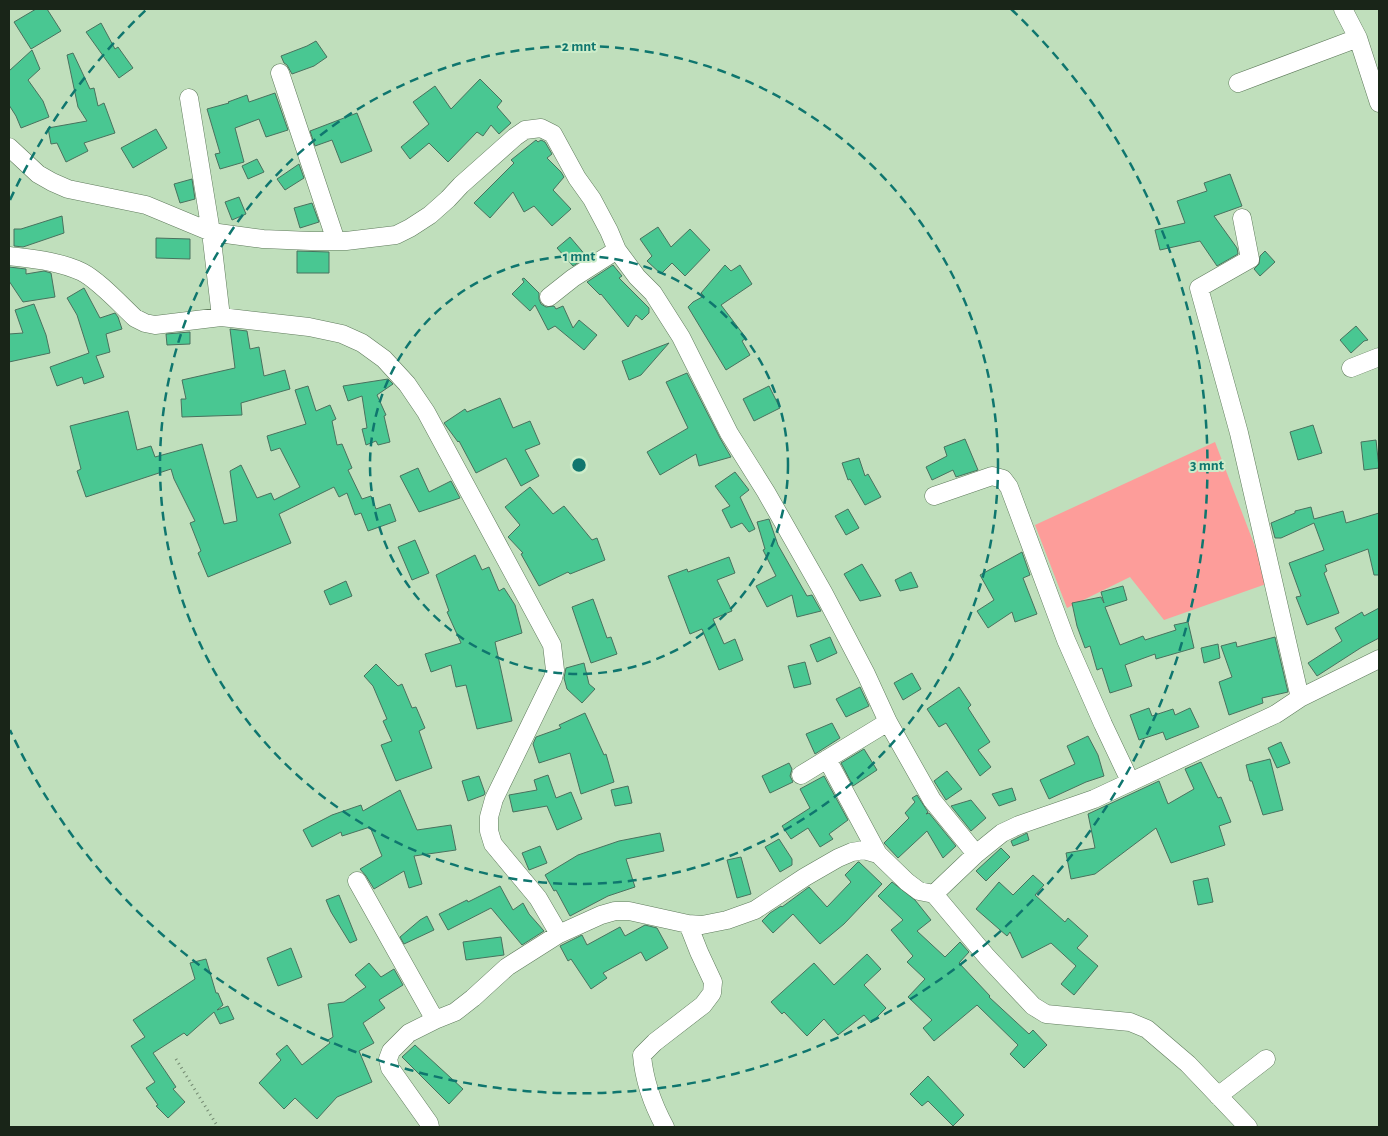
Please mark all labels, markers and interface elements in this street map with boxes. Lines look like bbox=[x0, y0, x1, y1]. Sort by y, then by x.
text: 2 mnt bbox=[562, 39, 596, 54]
text: 1 mnt bbox=[563, 249, 595, 264]
centre of rings bbox=[570, 456, 588, 474]
text: 3 mnt bbox=[1190, 458, 1224, 473]

